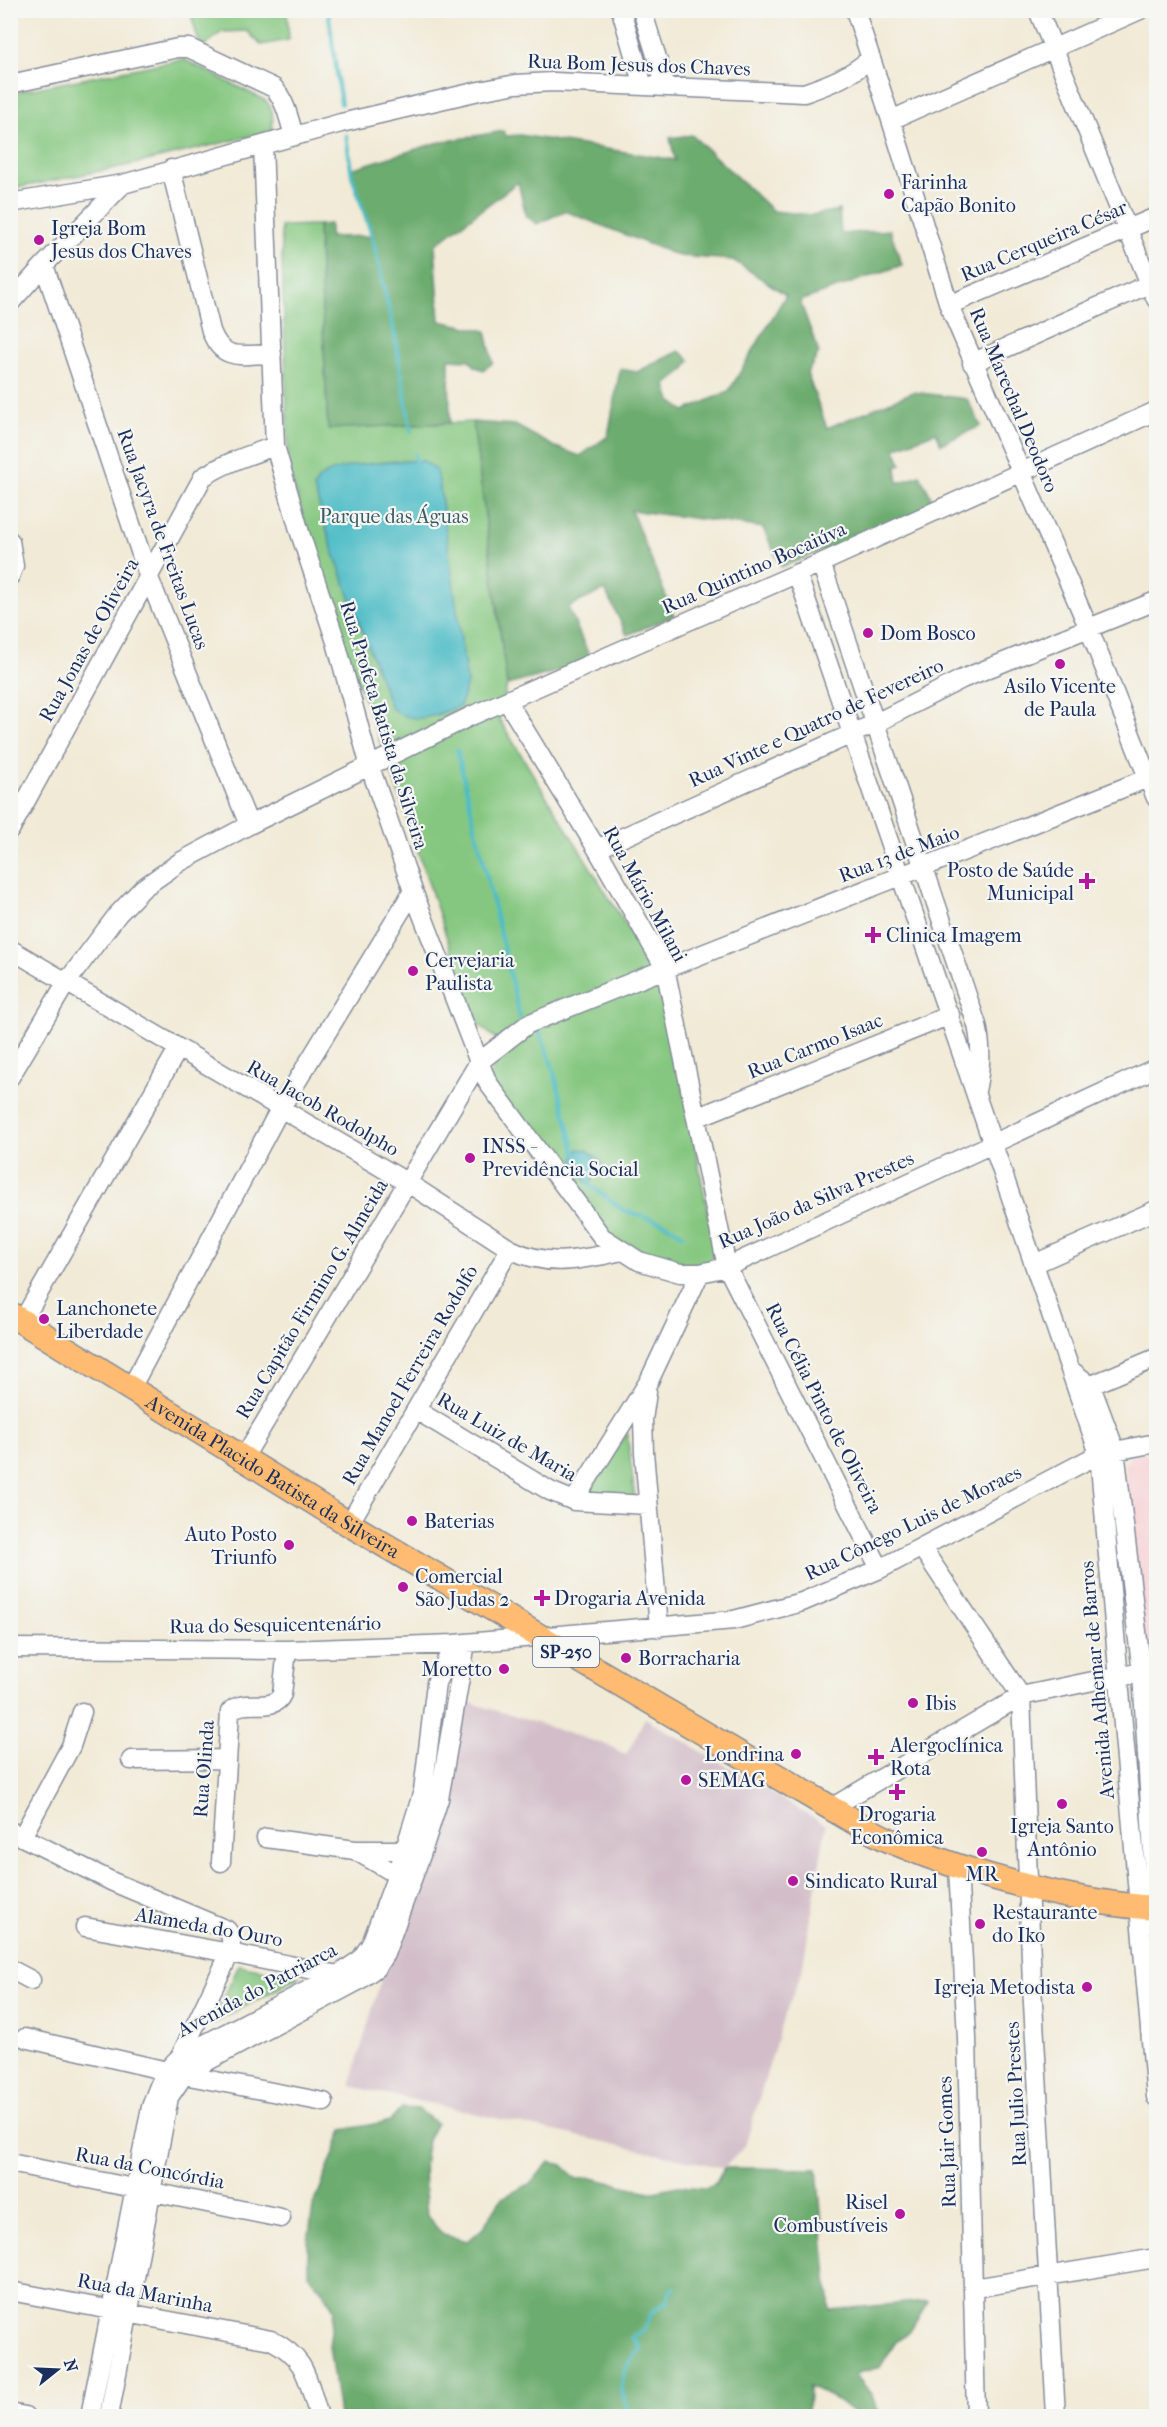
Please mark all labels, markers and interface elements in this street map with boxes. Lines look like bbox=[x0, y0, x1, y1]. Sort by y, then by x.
street label: Rua Bom Jesus dos Chaves bbox=[527, 50, 751, 80]
place label: Farinha Capão Bonito bbox=[901, 171, 1016, 217]
marker: Farinha Capão Bonito bbox=[882, 187, 896, 201]
street label: Rua Cerqueira César bbox=[957, 195, 1131, 287]
place label: Igreja Bom Jesus dos Chaves bbox=[49, 217, 192, 263]
marker: Igreja Bom Jesus dos Chaves bbox=[32, 233, 46, 247]
street label: Rua Marechal Deodoro bbox=[965, 304, 1063, 496]
street label: Rua Jacyra de Freitas Lucas bbox=[112, 425, 214, 653]
park label: Parque das Águas bbox=[319, 504, 469, 528]
street label: Rua Quintino Bocaiúva bbox=[658, 517, 850, 619]
street label: Rua Jonas de Oliveira bbox=[34, 553, 144, 726]
street label: Rua Profeta Batista da Silveira bbox=[335, 598, 433, 853]
place label: Dom Bosco bbox=[880, 622, 976, 645]
marker: Dom Bosco bbox=[861, 626, 875, 640]
street label: Rua Vinte e Quatro de Fevereiro bbox=[685, 654, 947, 792]
marker: Asilo Vicente de Paula bbox=[1053, 657, 1067, 671]
place label: Asilo Vicente de Paula bbox=[1003, 675, 1116, 721]
street label: Rua 13 de Maio bbox=[836, 820, 962, 888]
street label: Rua Mário Milani bbox=[598, 822, 692, 966]
place label: Posto de Saúde Municipal bbox=[947, 859, 1074, 905]
marker: Posto de Saúde Municipal bbox=[1078, 872, 1096, 890]
place label: Clinica Imagem bbox=[886, 924, 1022, 947]
marker: Clinica Imagem bbox=[864, 926, 882, 944]
place label: Cervejaria Paulista bbox=[425, 949, 515, 995]
marker: Cervejaria Paulista bbox=[406, 964, 420, 978]
street label: Rua Carmo Isaac bbox=[744, 1008, 886, 1084]
street label: Rua Jacob Rodolpho bbox=[243, 1055, 403, 1161]
place label: INSS - Previdência Social bbox=[482, 1135, 639, 1181]
street label: Rua João da Silva Prestes bbox=[715, 1147, 917, 1253]
marker: INSS - Previdência Social bbox=[463, 1151, 477, 1165]
street label: Rua Capitão Firmino G. Almeida bbox=[231, 1174, 393, 1423]
street label: Rua Manoel Ferreira Rodolfo bbox=[337, 1261, 483, 1489]
place label: Lanchonete Liberdade bbox=[56, 1297, 157, 1343]
street label: Rua Célia Pinto de Oliveira bbox=[761, 1299, 888, 1518]
marker: Lanchonete Liberdade bbox=[37, 1312, 51, 1326]
street label: Rua Luiz de Maria bbox=[433, 1388, 582, 1487]
street label: Avenida Placido Batista da Silveira bbox=[141, 1389, 404, 1563]
street label: Rua Cônego Luis de Moraes bbox=[801, 1460, 1025, 1586]
place label: Baterias bbox=[424, 1510, 494, 1533]
marker: Baterias bbox=[405, 1514, 419, 1528]
place label: Auto Posto Triunfo bbox=[184, 1523, 277, 1569]
marker: Auto Posto Triunfo bbox=[282, 1538, 296, 1552]
street label: Avenida Adhemar de Barros bbox=[1075, 1560, 1119, 1801]
place label: Comercial São Judas 2 bbox=[415, 1565, 510, 1611]
marker: Comercial São Judas 2 bbox=[396, 1580, 410, 1594]
place label: Drogaria Avenida bbox=[554, 1587, 706, 1610]
marker: Drogaria Avenida bbox=[535, 1591, 549, 1605]
street label: Rua do Sesquicentenário bbox=[169, 1612, 381, 1638]
road number: SP-250 bbox=[533, 1637, 599, 1667]
place label: Borracharia bbox=[638, 1647, 741, 1670]
marker: Borracharia bbox=[619, 1651, 633, 1665]
place label: Moretto bbox=[421, 1658, 492, 1681]
marker: Moretto bbox=[497, 1662, 511, 1676]
place label: Ibis bbox=[925, 1692, 956, 1715]
marker: Ibis bbox=[906, 1696, 920, 1710]
street label: Rua Olinda bbox=[189, 1719, 219, 1819]
place label: Alergoclínica Rota bbox=[889, 1734, 1004, 1780]
place label: Londrina bbox=[704, 1743, 785, 1766]
marker: Londrina bbox=[789, 1747, 803, 1761]
marker: Alergoclínica Rota bbox=[867, 1748, 885, 1766]
place label: SEMAG bbox=[698, 1769, 766, 1792]
marker: SEMAG bbox=[679, 1773, 693, 1787]
marker: Drogaria Econômica bbox=[890, 1785, 904, 1799]
marker: Igreja Santo Antônio bbox=[1055, 1797, 1069, 1811]
place label: Drogaria Econômica bbox=[850, 1803, 944, 1849]
place label: Igreja Santo Antônio bbox=[1010, 1815, 1114, 1861]
marker: MR bbox=[975, 1845, 989, 1859]
place label: MR bbox=[966, 1863, 1000, 1886]
place label: Sindicato Rural bbox=[805, 1870, 938, 1893]
marker: Sindicato Rural bbox=[786, 1874, 800, 1888]
place label: Restaurante do Iko bbox=[992, 1901, 1098, 1947]
street label: Alameda do Ouro bbox=[132, 1903, 285, 1951]
marker: Restaurante do Iko bbox=[973, 1917, 987, 1931]
street label: Avenida do Patriarca bbox=[172, 1938, 341, 2042]
place label: Igreja Metodista bbox=[934, 1976, 1076, 1999]
marker: Igreja Metodista bbox=[1080, 1980, 1094, 1994]
street label: Rua Julio Prestes bbox=[1001, 2021, 1031, 2167]
street label: Rua Jair Gomes bbox=[933, 2076, 961, 2208]
street label: Rua da Concórdia bbox=[73, 2142, 227, 2194]
place label: Risel Combustíveis bbox=[773, 2191, 888, 2237]
marker: Risel Combustíveis bbox=[893, 2207, 907, 2221]
street label: Rua da Marinha bbox=[75, 2269, 215, 2318]
north arrow bbox=[27, 2340, 87, 2400]
text: N bbox=[60, 2357, 82, 2375]

